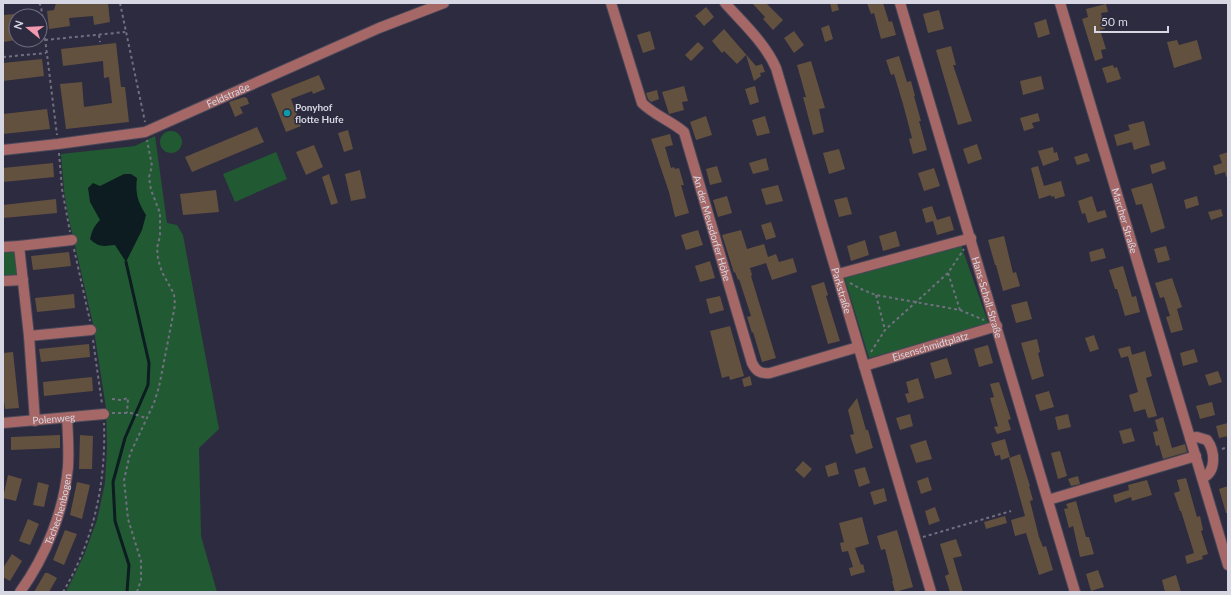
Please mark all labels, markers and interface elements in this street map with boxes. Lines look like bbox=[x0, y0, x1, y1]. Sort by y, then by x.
north arrow bbox=[8, 8, 48, 48]
scale bar bbox=[1095, 8, 1168, 34]
text: 50 m bbox=[1101, 14, 1128, 29]
text: N bbox=[11, 19, 26, 31]
street label: Feldstraße bbox=[205, 80, 252, 110]
place label: Ponyhof flotte Hufe bbox=[295, 101, 344, 125]
marker: Ponyhof flotte Hufe bbox=[282, 108, 292, 118]
street label: An der Meusdorfer Höhe bbox=[691, 174, 734, 282]
street label: Marcher Straße bbox=[1110, 186, 1140, 255]
street label: Hans-Scholl-Straße bbox=[970, 255, 1005, 339]
street label: Parkstraße bbox=[829, 266, 854, 315]
street label: Eisenschmidtplatz bbox=[891, 329, 970, 363]
street label: Polenweg bbox=[32, 411, 76, 426]
street label: Tschechenbogen bbox=[42, 473, 73, 546]

